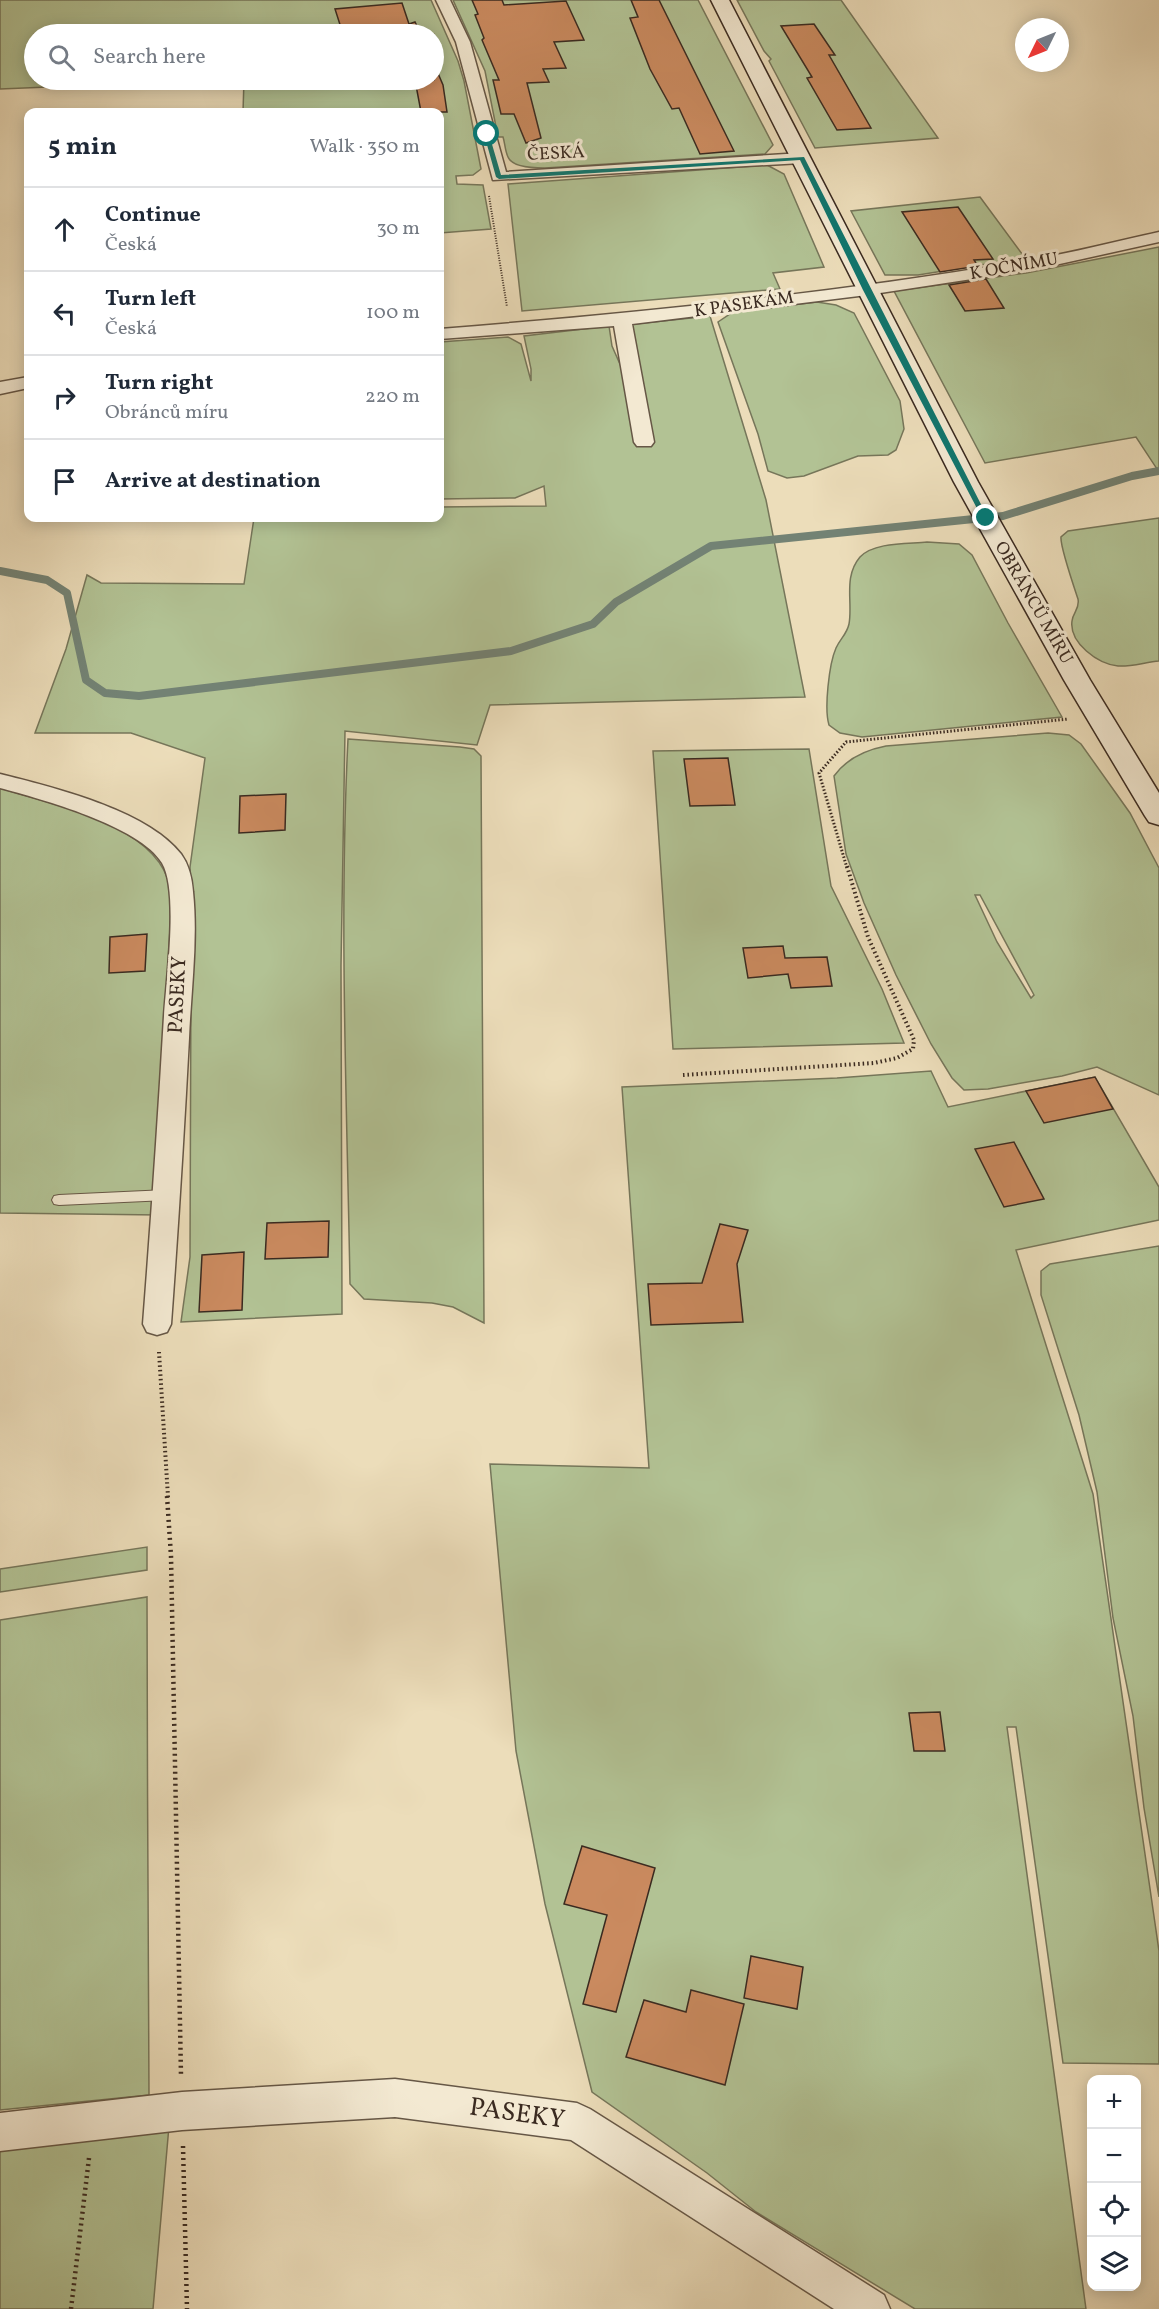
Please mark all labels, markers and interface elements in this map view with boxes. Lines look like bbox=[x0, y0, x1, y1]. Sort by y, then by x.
north arrow bbox=[1015, 18, 1069, 72]
search box bbox=[24, 24, 444, 90]
icon: search bbox=[45, 41, 78, 74]
text: Search here bbox=[93, 42, 206, 73]
route start bbox=[473, 120, 499, 146]
text: 5 min bbox=[48, 129, 117, 165]
text: Walk · 350 m bbox=[309, 133, 420, 161]
street label: ČESKÁ bbox=[527, 140, 586, 168]
text: Continue bbox=[105, 200, 201, 231]
icon: ahead bbox=[48, 213, 81, 246]
text: 30 m bbox=[376, 215, 420, 243]
text: Česká bbox=[105, 231, 157, 259]
street label: K OČNÍMU bbox=[968, 247, 1060, 287]
text: Turn left bbox=[105, 284, 196, 315]
street label: K PASEKÁM bbox=[693, 286, 796, 324]
icon: left bbox=[48, 297, 81, 330]
text: 100 m bbox=[366, 299, 420, 327]
text: Česká bbox=[105, 315, 157, 343]
text: Turn right bbox=[105, 368, 213, 399]
icon: right bbox=[48, 381, 81, 414]
text: 220 m bbox=[365, 383, 420, 411]
text: Obránců míru bbox=[105, 399, 228, 427]
icon: arrive bbox=[48, 465, 81, 498]
text: Arrive at destination bbox=[105, 466, 321, 497]
route end bbox=[972, 504, 998, 530]
street label: OBRÁNCŮ MÍRU bbox=[988, 537, 1078, 669]
street label: PASEKY bbox=[161, 955, 195, 1035]
map controls bbox=[1087, 2075, 1141, 2291]
button: + bbox=[1087, 2075, 1141, 2129]
street label: PASEKY bbox=[467, 2089, 567, 2139]
button: − bbox=[1087, 2129, 1141, 2183]
button: locate bbox=[1087, 2183, 1141, 2237]
button: layers bbox=[1087, 2237, 1141, 2291]

